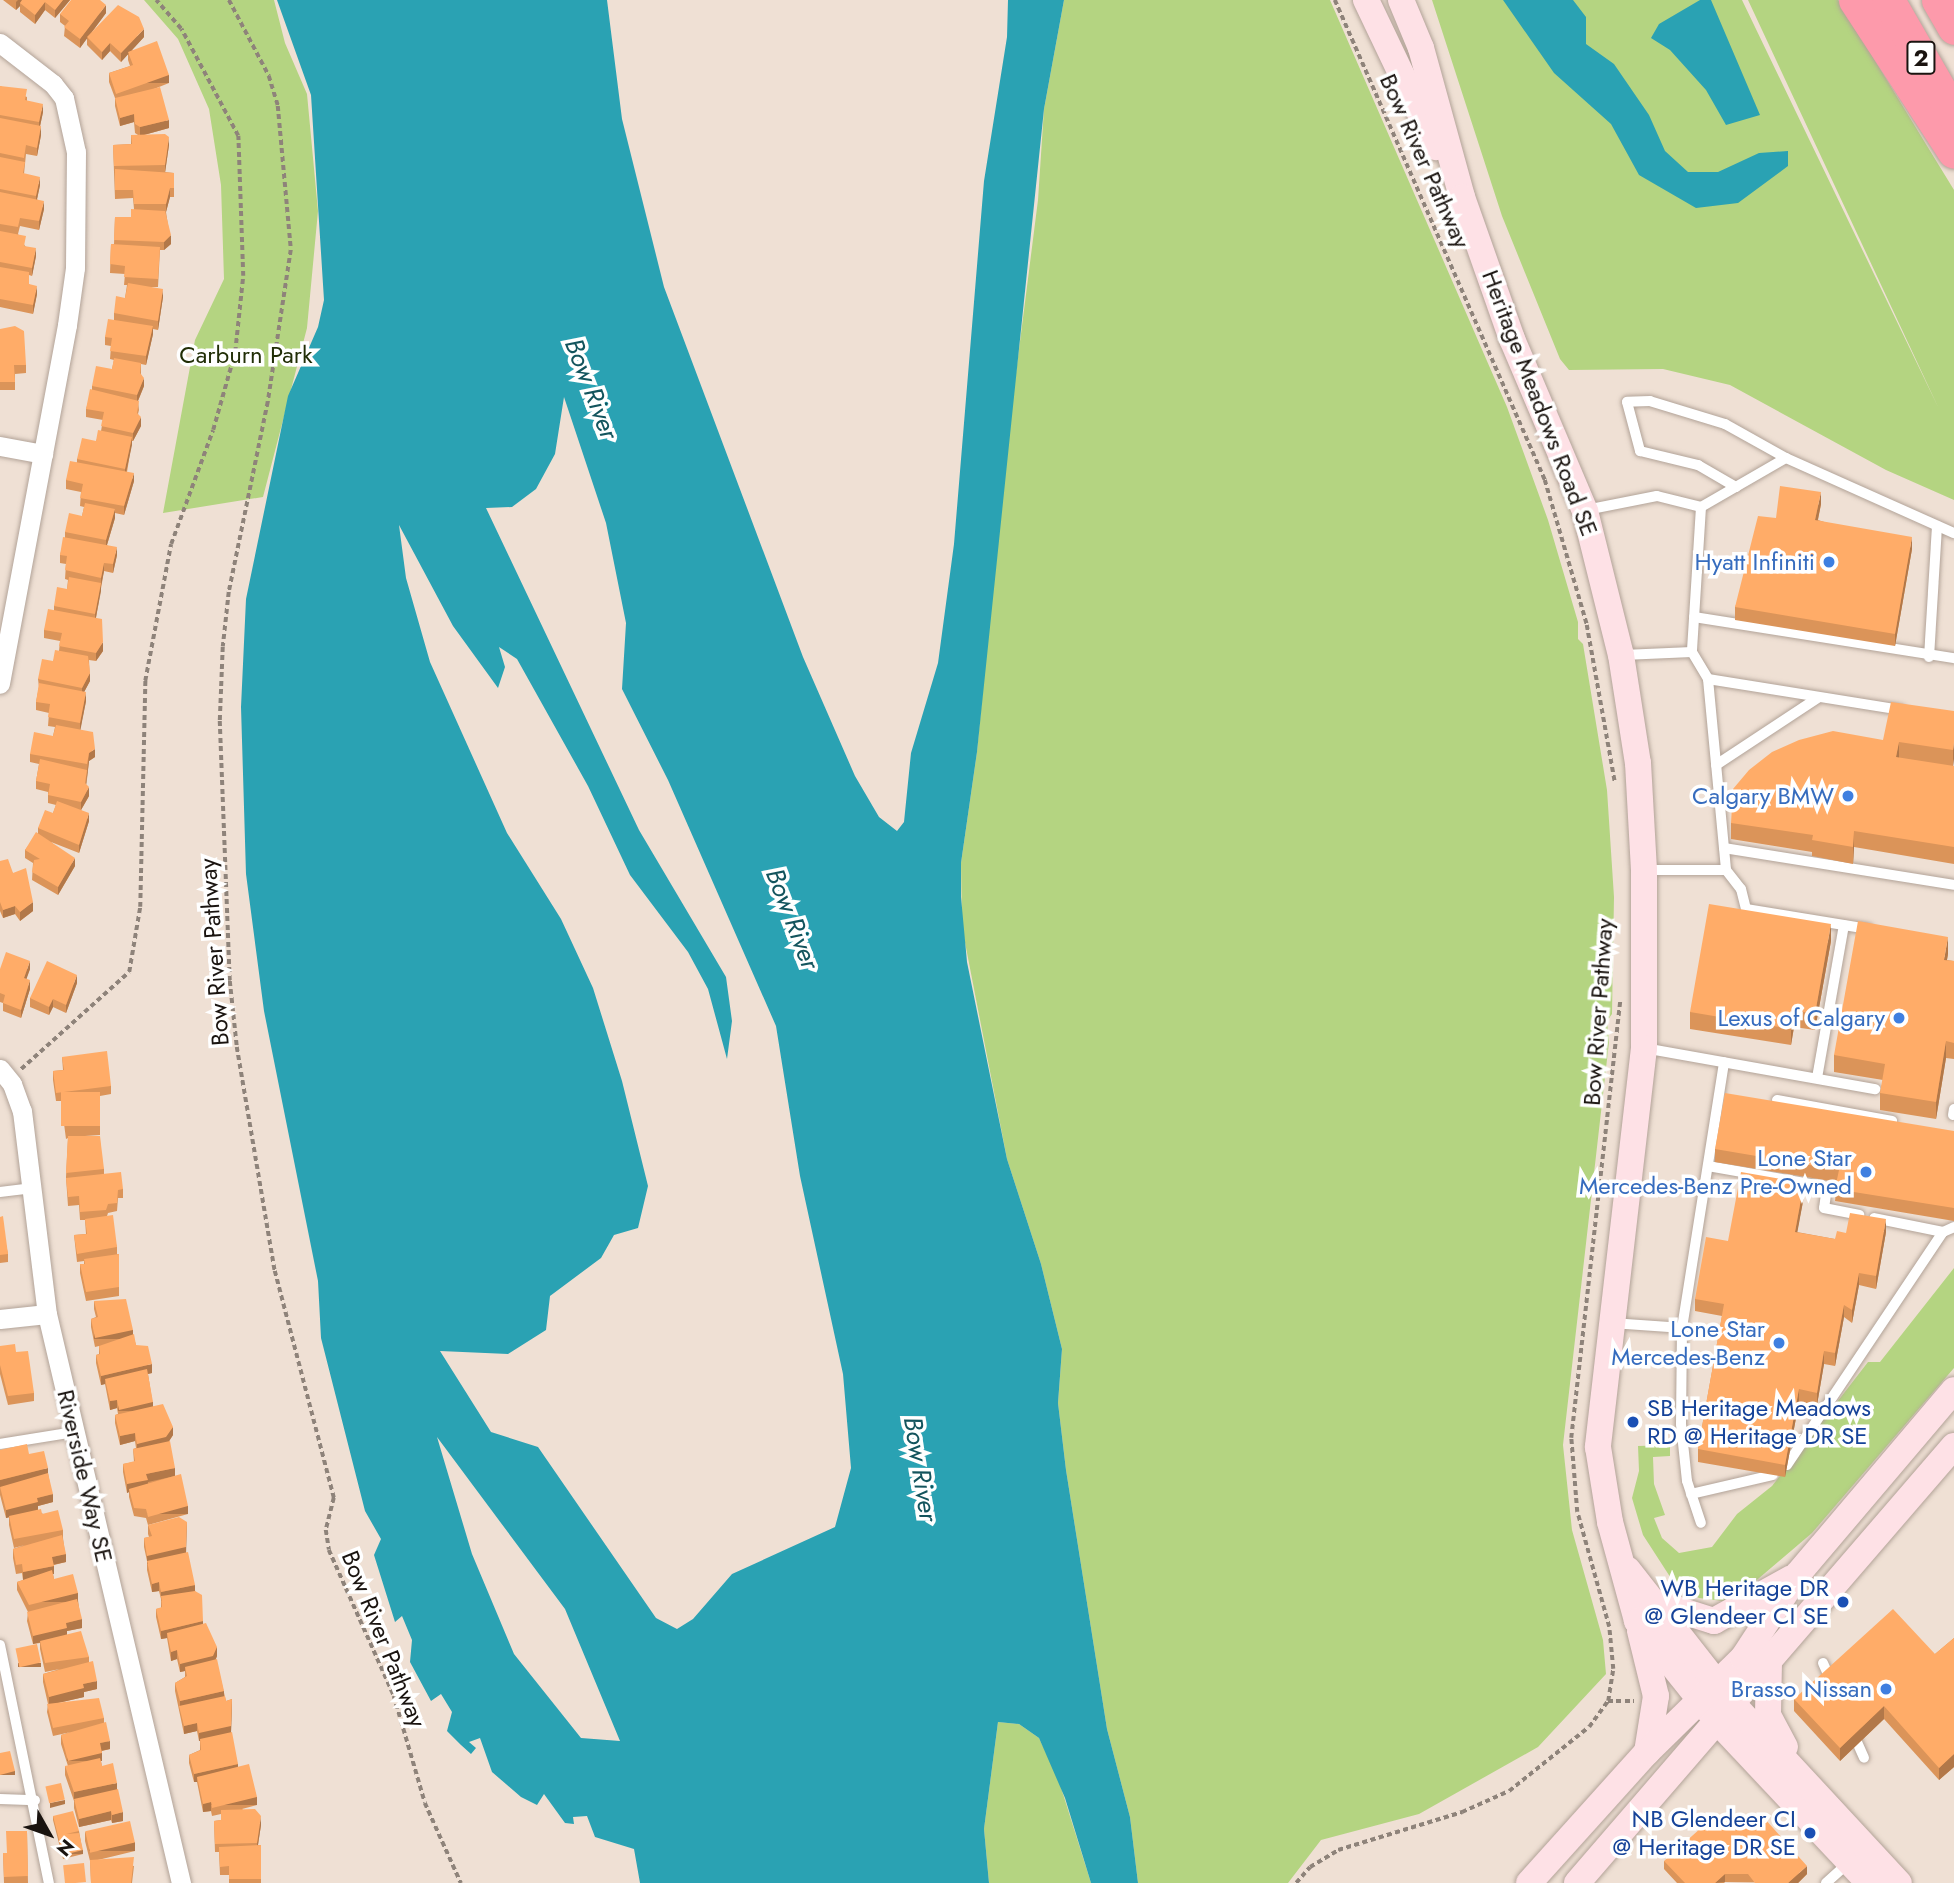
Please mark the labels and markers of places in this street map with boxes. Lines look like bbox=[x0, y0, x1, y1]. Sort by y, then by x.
place label: Hyatt Infiniti bbox=[1695, 548, 1815, 576]
marker: Hyatt Infiniti bbox=[1821, 554, 1837, 570]
place label: Calgary BMW bbox=[1692, 782, 1834, 810]
marker: Calgary BMW bbox=[1840, 788, 1856, 804]
place label: Lexus of Calgary bbox=[1717, 1004, 1885, 1032]
marker: Lexus of Calgary bbox=[1891, 1010, 1907, 1026]
place label: Lone Star Mercedes-Benz Pre-Owned bbox=[1579, 1144, 1852, 1200]
marker: Lone Star Mercedes-Benz Pre-Owned bbox=[1858, 1164, 1874, 1180]
place label: Lone Star Mercedes-Benz bbox=[1611, 1315, 1765, 1371]
marker: Lone Star Mercedes-Benz bbox=[1771, 1335, 1787, 1351]
place label: SB Heritage Meadows RD @ Heritage DR SE bbox=[1647, 1394, 1871, 1450]
marker: SB Heritage Meadows RD @ Heritage DR SE bbox=[1625, 1414, 1641, 1430]
place label: WB Heritage DR @ Glendeer CI SE bbox=[1645, 1574, 1829, 1630]
marker: WB Heritage DR @ Glendeer CI SE bbox=[1835, 1594, 1851, 1610]
place label: Brasso Nissan bbox=[1731, 1675, 1872, 1703]
marker: Brasso Nissan bbox=[1878, 1681, 1894, 1697]
place label: NB Glendeer CI @ Heritage DR SE bbox=[1612, 1805, 1796, 1861]
marker: NB Glendeer CI @ Heritage DR SE bbox=[1802, 1825, 1818, 1841]

